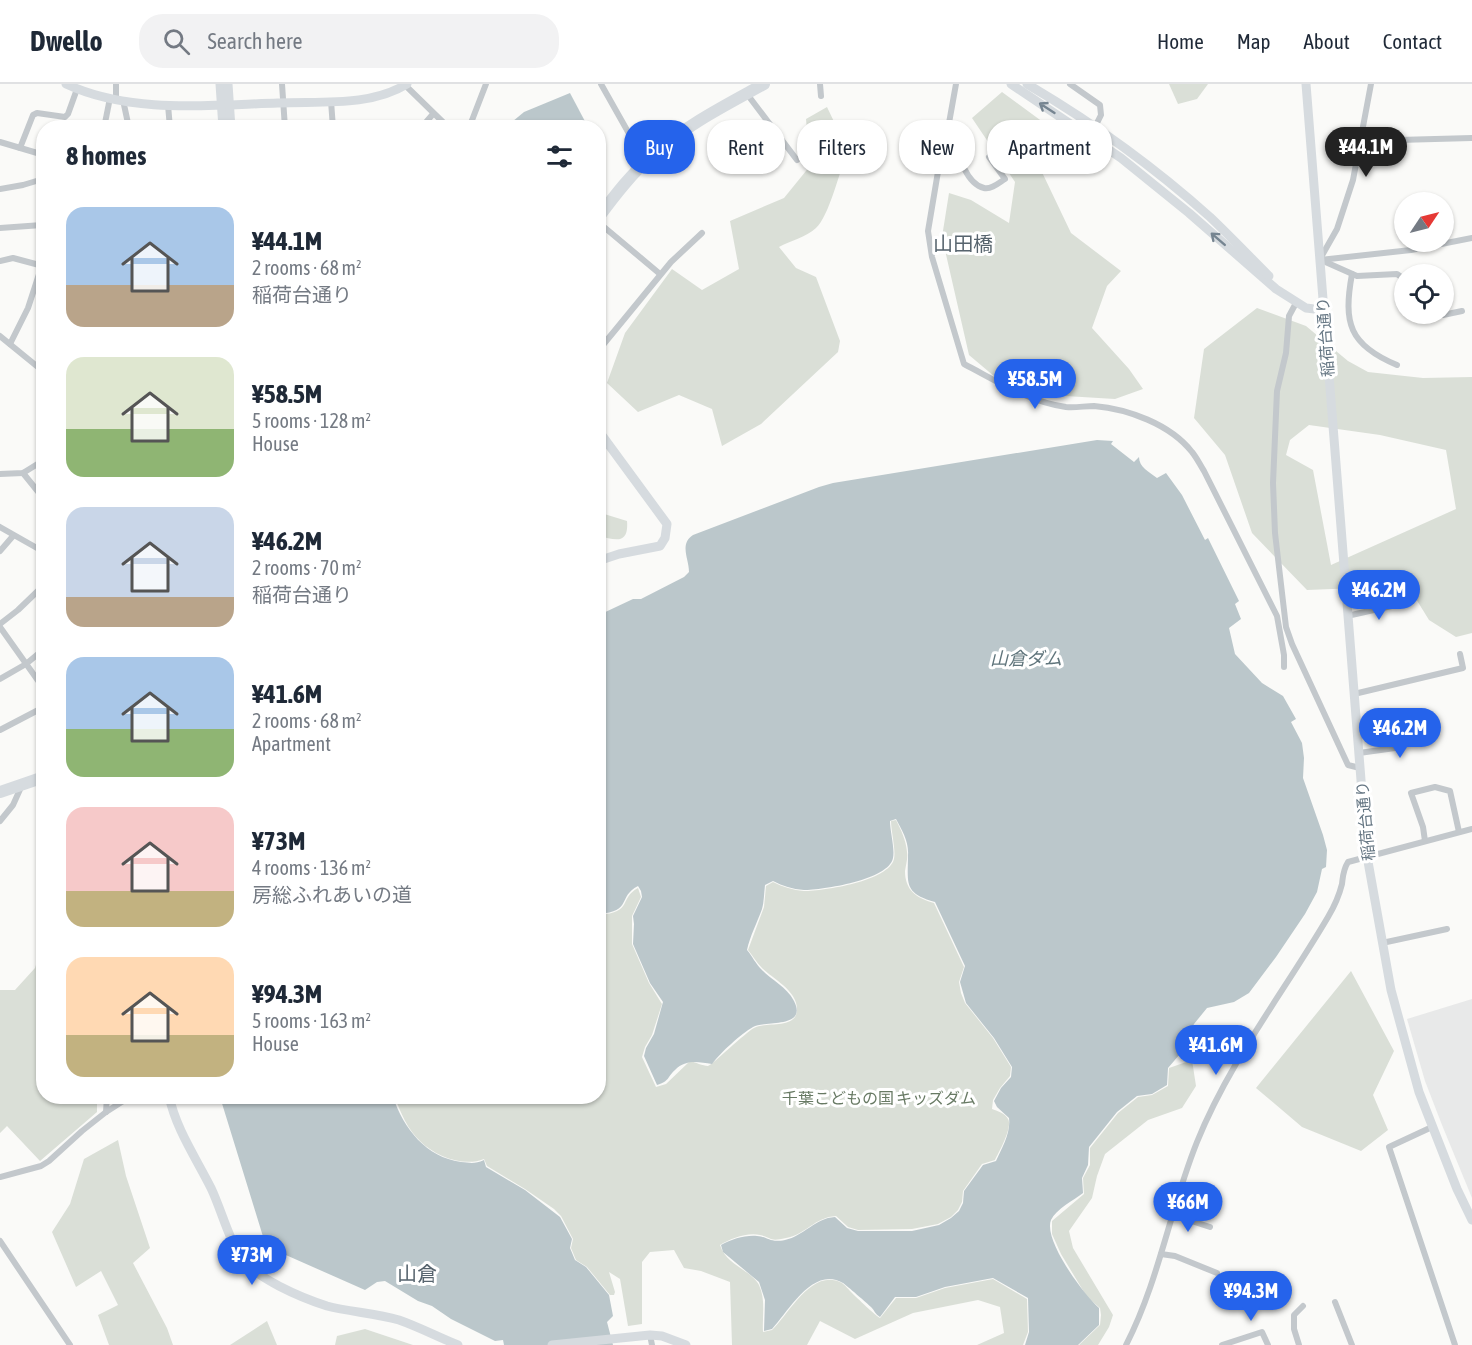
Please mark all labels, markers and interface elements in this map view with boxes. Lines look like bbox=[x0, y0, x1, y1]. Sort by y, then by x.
search box bbox=[139, 14, 559, 68]
text: Dwello bbox=[30, 25, 103, 57]
icon: search bbox=[160, 25, 193, 58]
text: Search here bbox=[208, 28, 302, 54]
text: Home bbox=[1157, 29, 1204, 53]
text: Map bbox=[1237, 29, 1271, 53]
text: About bbox=[1304, 29, 1350, 53]
text: Contact bbox=[1383, 29, 1442, 53]
one-way arrow bbox=[1039, 101, 1056, 114]
chip: Buy bbox=[624, 120, 695, 174]
chip: Rent bbox=[707, 120, 785, 174]
chip: Filters bbox=[797, 120, 887, 174]
chip: New bbox=[899, 120, 975, 174]
chip: Apartment bbox=[987, 120, 1112, 174]
pin: ¥44.1M bbox=[1317, 127, 1415, 178]
text: ¥44.1M bbox=[1339, 135, 1393, 158]
icon: filters bbox=[543, 140, 576, 173]
text: 8 homes bbox=[66, 141, 146, 171]
north arrow bbox=[1394, 192, 1454, 252]
map controls bbox=[1394, 192, 1454, 324]
text: ¥44.1M bbox=[252, 226, 322, 256]
icon: home bbox=[114, 231, 186, 303]
district label: 山田橋 bbox=[933, 232, 993, 255]
one-way arrow bbox=[1211, 232, 1226, 246]
text: 2 rooms · 68 m² bbox=[252, 256, 362, 279]
button: locate bbox=[1394, 264, 1454, 324]
text: 稲荷台通り bbox=[252, 283, 352, 306]
street label: 稲荷台通り bbox=[1313, 296, 1337, 378]
pin: ¥58.5M bbox=[986, 359, 1084, 410]
text: ¥58.5M bbox=[1008, 367, 1062, 390]
text: ¥58.5M bbox=[252, 379, 322, 409]
icon: home bbox=[114, 381, 186, 453]
text: 5 rooms · 128 m² bbox=[252, 409, 371, 432]
text: House bbox=[252, 432, 299, 455]
text: ¥46.2M bbox=[252, 526, 322, 556]
icon: home bbox=[114, 531, 186, 603]
text: 2 rooms · 70 m² bbox=[252, 556, 362, 579]
pin: ¥46.2M bbox=[1330, 570, 1428, 621]
text: ¥46.2M bbox=[1352, 578, 1406, 601]
text: 稲荷台通り bbox=[252, 583, 352, 606]
water label: 山倉ダム bbox=[990, 648, 1062, 669]
text: ¥41.6M bbox=[252, 679, 322, 709]
icon: home bbox=[114, 681, 186, 753]
pin: ¥46.2M bbox=[1351, 708, 1449, 759]
text: 2 rooms · 68 m² bbox=[252, 709, 362, 732]
text: ¥46.2M bbox=[1373, 716, 1427, 739]
text: Apartment bbox=[252, 732, 331, 755]
street label: 稲荷台通り bbox=[1353, 780, 1377, 862]
text: ¥73M bbox=[252, 826, 305, 856]
icon: home bbox=[114, 831, 186, 903]
text: 4 rooms · 136 m² bbox=[252, 856, 371, 879]
text: 房総ふれあいの道 bbox=[252, 883, 412, 906]
text: ¥94.3M bbox=[252, 979, 322, 1009]
icon: home bbox=[114, 981, 186, 1053]
text: 5 rooms · 163 m² bbox=[252, 1009, 371, 1032]
pin: ¥41.6M bbox=[1167, 1025, 1265, 1076]
text: House bbox=[252, 1032, 299, 1055]
text: ¥41.6M bbox=[1189, 1033, 1243, 1056]
park label: 千葉こどもの国 キッズダム bbox=[782, 1089, 976, 1107]
pin: ¥66M bbox=[1152, 1182, 1224, 1233]
text: ¥66M bbox=[1167, 1190, 1209, 1213]
pin: ¥73M bbox=[216, 1235, 288, 1286]
text: ¥73M bbox=[231, 1243, 273, 1266]
district label: 山倉 bbox=[397, 1262, 437, 1285]
pin: ¥94.3M bbox=[1202, 1271, 1300, 1322]
text: ¥94.3M bbox=[1224, 1279, 1278, 1302]

